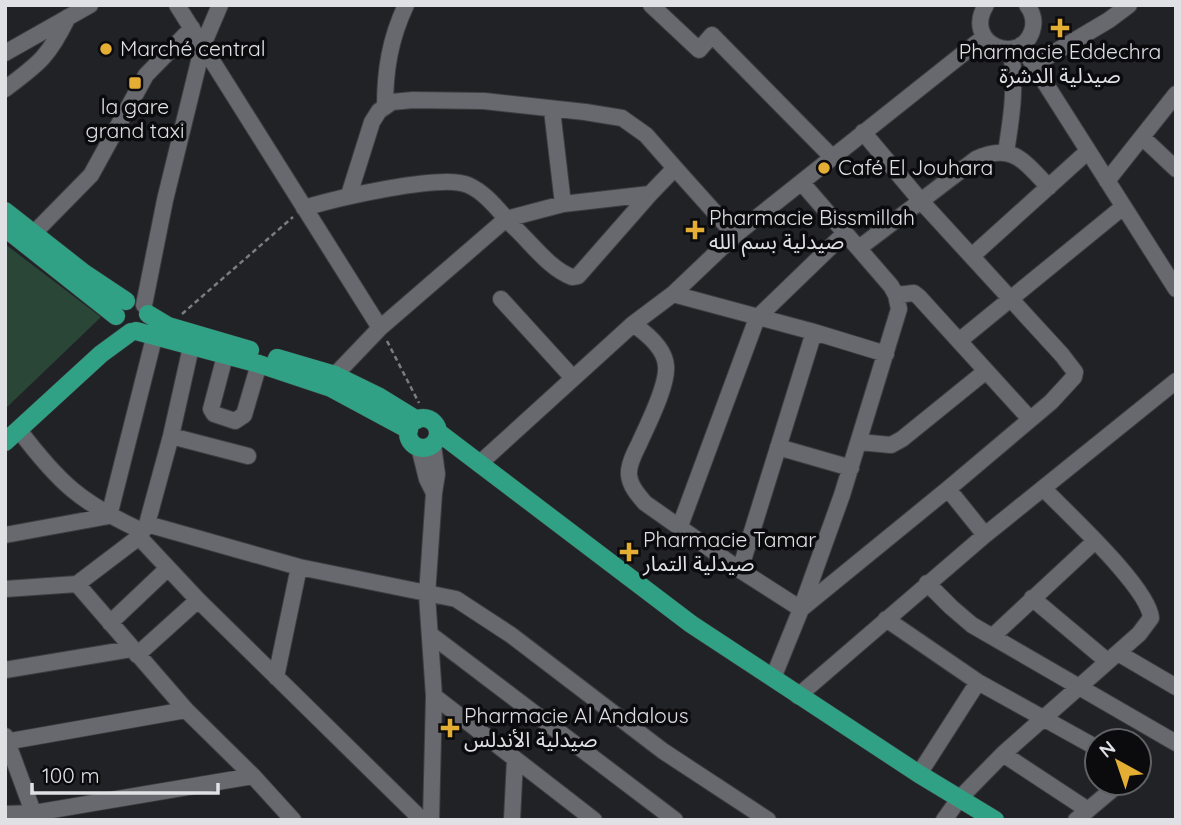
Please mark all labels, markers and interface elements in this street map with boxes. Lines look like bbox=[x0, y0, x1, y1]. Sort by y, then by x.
marker: Pharmacie Eddechra صيدلية الدشرة bbox=[1052, 20, 1068, 36]
place label: Marché central bbox=[120, 35, 266, 61]
place label: Pharmacie Eddechra صيدلية الدشرة bbox=[959, 38, 1161, 88]
marker: Marché central bbox=[98, 41, 114, 57]
marker: la gare grand taxi bbox=[127, 75, 143, 91]
place label: la gare grand taxi bbox=[86, 93, 184, 143]
place label: Café El Jouhara bbox=[838, 154, 993, 180]
marker: Café El Jouhara bbox=[816, 160, 832, 176]
place label: Pharmacie Bissmillah صيدلية بسم الله bbox=[709, 204, 915, 257]
marker: Pharmacie Bissmillah صيدلية بسم الله bbox=[687, 222, 703, 238]
place label: Pharmacie Tamar صيدلية التمار bbox=[642, 526, 816, 576]
marker: Pharmacie Tamar صيدلية التمار bbox=[621, 544, 637, 560]
place label: Pharmacie Al Andalous صيدلية الأندلس bbox=[464, 702, 689, 752]
marker: Pharmacie Al Andalous صيدلية الأندلس bbox=[442, 720, 458, 736]
north arrow bbox=[1083, 727, 1153, 797]
text: N bbox=[1094, 735, 1120, 763]
scale bar bbox=[32, 752, 217, 796]
text: 100 m bbox=[42, 762, 100, 788]

